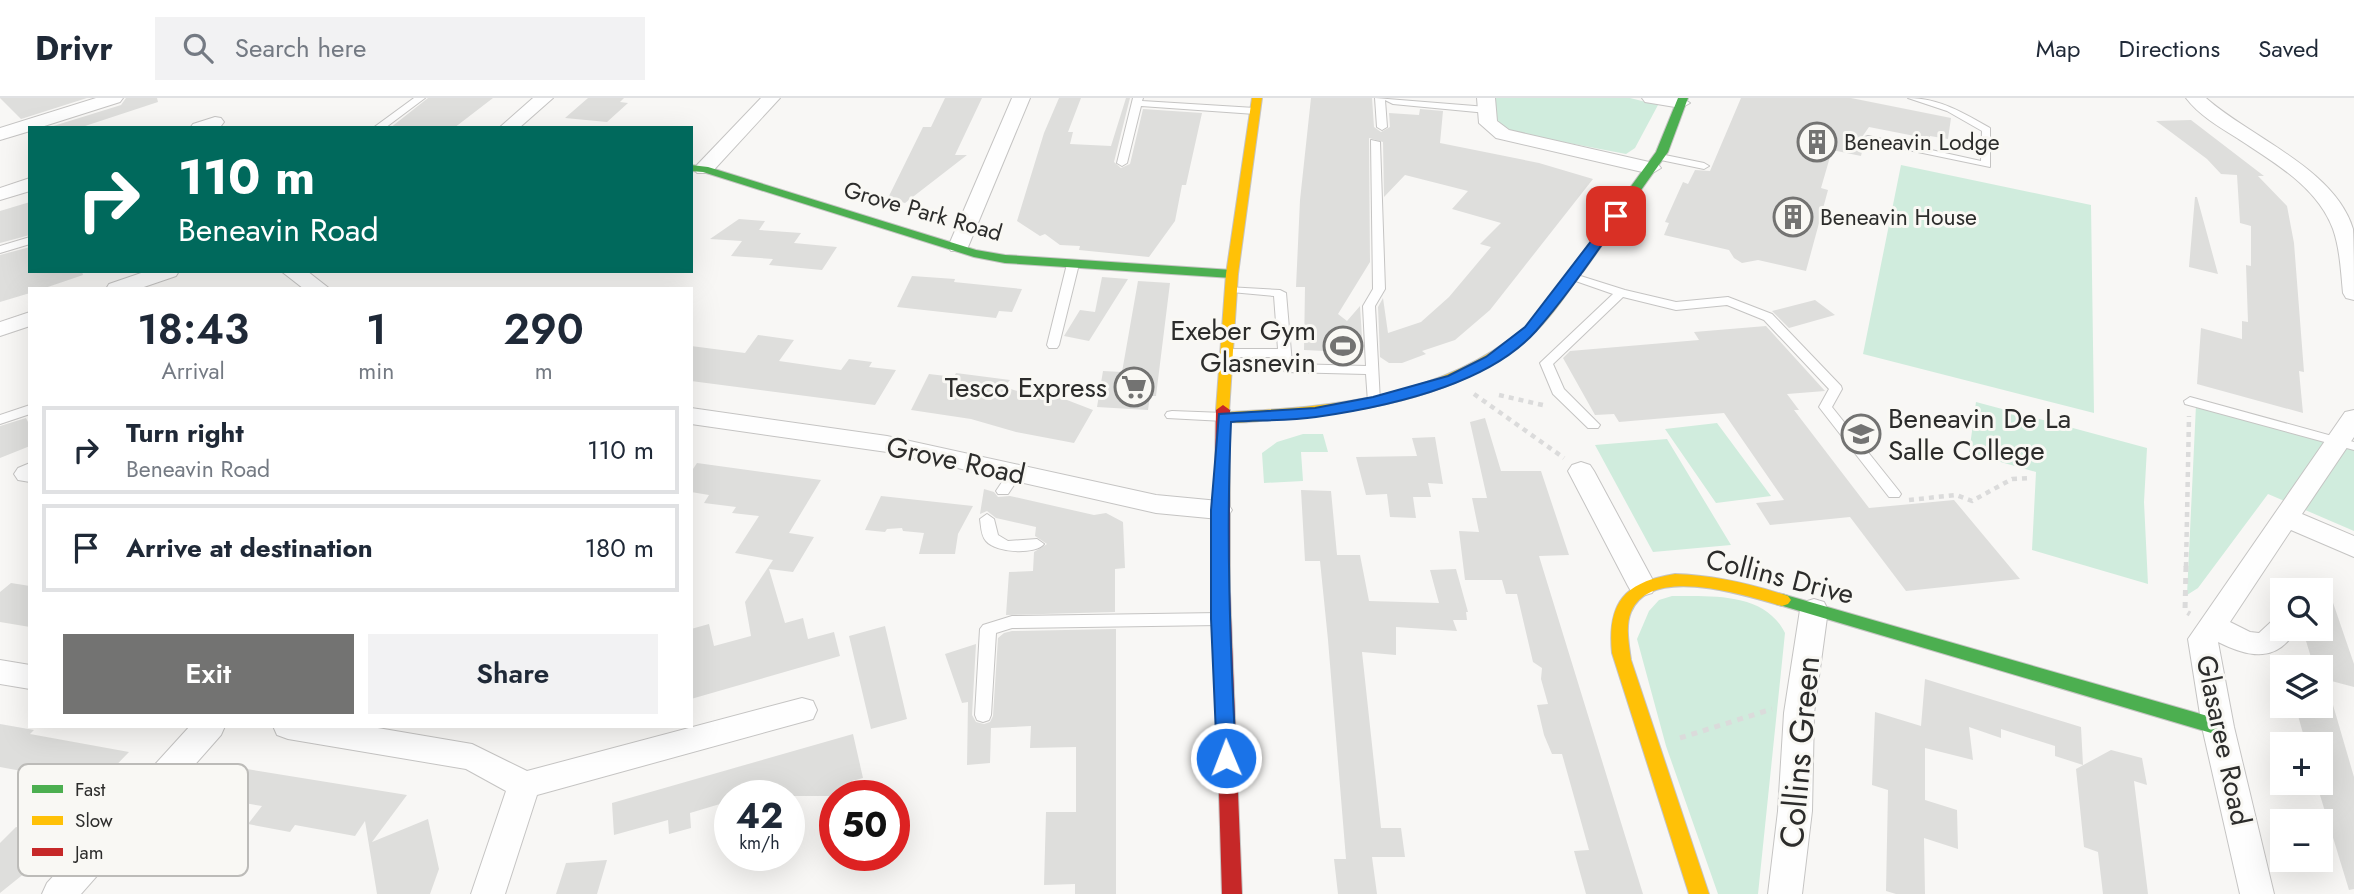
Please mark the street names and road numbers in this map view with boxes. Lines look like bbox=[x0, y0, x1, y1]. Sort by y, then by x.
street label: Grove Park Road bbox=[840, 172, 1006, 250]
street label: Grove Road bbox=[883, 426, 1029, 495]
street label: Collins Drive bbox=[1702, 538, 1858, 615]
street label: Glasaree Road bbox=[2185, 651, 2262, 829]
street label: Collins Green bbox=[1768, 654, 1831, 850]

